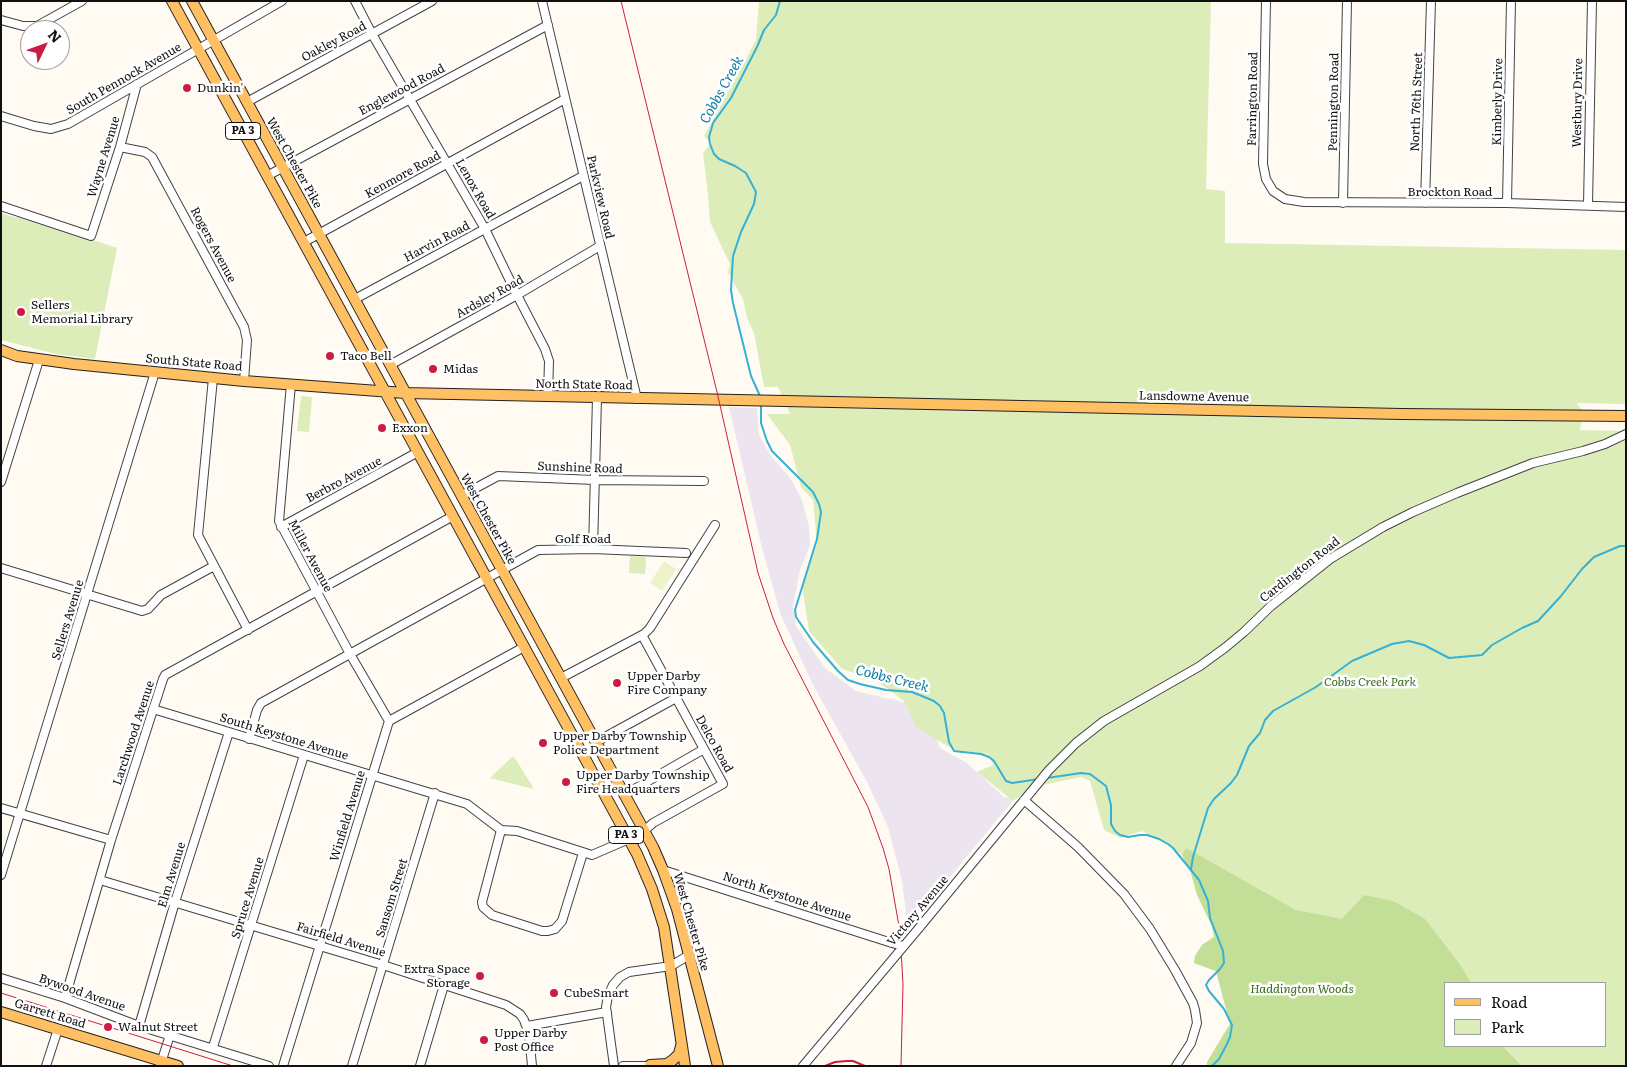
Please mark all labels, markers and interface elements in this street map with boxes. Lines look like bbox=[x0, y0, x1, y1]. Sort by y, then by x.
street label: Oakley Road bbox=[299, 19, 369, 65]
north arrow bbox=[20, 20, 70, 70]
text: N bbox=[44, 25, 67, 47]
street label: South Pennock Avenue bbox=[64, 40, 184, 118]
street label: Farrington Road bbox=[1245, 52, 1261, 146]
street label: Pennington Road bbox=[1326, 52, 1342, 152]
street label: North 76th Street bbox=[1408, 52, 1426, 152]
water label: Cobbs Creek bbox=[696, 53, 748, 127]
street label: Kimberly Drive bbox=[1490, 58, 1506, 146]
street label: Westbury Drive bbox=[1570, 58, 1586, 148]
street label: Englewood Road bbox=[357, 61, 447, 119]
place label: Dunkin' bbox=[197, 81, 243, 95]
marker: Dunkin' bbox=[181, 82, 193, 94]
street label: Wayne Avenue bbox=[85, 115, 123, 199]
street label: West Chester Pike bbox=[263, 115, 325, 211]
road number: PA 3 bbox=[226, 122, 260, 140]
street label: Kenmore Road bbox=[363, 148, 443, 202]
street label: Parkview Road bbox=[583, 154, 617, 240]
street label: Lenox Road bbox=[452, 157, 498, 221]
street label: Brockton Road bbox=[1408, 185, 1492, 199]
street label: Rogers Avenue bbox=[187, 205, 239, 285]
street label: Harvin Road bbox=[402, 219, 472, 265]
street label: Ardsley Road bbox=[454, 272, 526, 322]
place label: Sellers Memorial Library bbox=[31, 298, 133, 326]
marker: Sellers Memorial Library bbox=[15, 306, 27, 318]
place label: Taco Bell bbox=[340, 349, 392, 363]
marker: Taco Bell bbox=[324, 350, 336, 362]
street label: South State Road bbox=[145, 352, 243, 374]
place label: Midas bbox=[443, 362, 478, 376]
marker: Midas bbox=[427, 363, 439, 375]
street label: North State Road bbox=[535, 377, 633, 393]
street label: Lansdowne Avenue bbox=[1139, 389, 1249, 405]
place label: Exxon bbox=[392, 421, 428, 435]
marker: Exxon bbox=[376, 422, 388, 434]
street label: Berbro Avenue bbox=[304, 454, 384, 506]
street label: Sunshine Road bbox=[537, 459, 623, 477]
street label: West Chester Pike bbox=[457, 471, 519, 567]
street label: Miller Avenue bbox=[285, 517, 335, 595]
street label: Golf Road bbox=[555, 532, 611, 546]
street label: Cardington Road bbox=[1257, 534, 1343, 606]
street label: Sellers Avenue bbox=[49, 578, 87, 662]
water label: Cobbs Creek bbox=[854, 662, 930, 696]
place label: Upper Darby Fire Company bbox=[627, 669, 707, 697]
park label: Cobbs Creek Park bbox=[1324, 675, 1416, 689]
marker: Upper Darby Fire Company bbox=[611, 677, 623, 689]
street label: Larchwood Avenue bbox=[110, 679, 158, 787]
street label: South Keystone Avenue bbox=[218, 711, 350, 763]
street label: Delco Road bbox=[692, 713, 736, 775]
place label: Upper Darby Township Police Department bbox=[553, 729, 687, 757]
marker: Upper Darby Township Police Department bbox=[537, 737, 549, 749]
place label: Upper Darby Township Fire Headquarters bbox=[576, 768, 710, 796]
street label: Winfield Avenue bbox=[327, 769, 369, 863]
marker: Upper Darby Township Fire Headquarters bbox=[560, 776, 572, 788]
road number: PA 3 bbox=[608, 826, 644, 844]
street label: Elm Avenue bbox=[155, 841, 189, 909]
street label: Spruce Avenue bbox=[229, 856, 267, 940]
street label: Sansom Street bbox=[373, 857, 411, 939]
street label: North Keystone Avenue bbox=[721, 869, 853, 925]
street label: West Chester Pike bbox=[670, 871, 712, 973]
street label: Victory Avenue bbox=[884, 873, 952, 949]
street label: Fairfield Avenue bbox=[295, 920, 387, 960]
place label: Extra Space Storage bbox=[403, 962, 470, 990]
marker: Extra Space Storage bbox=[474, 970, 486, 982]
street label: Bywood Avenue bbox=[37, 971, 127, 1015]
park label: Haddington Woods bbox=[1250, 982, 1354, 996]
legend bbox=[1444, 982, 1607, 1047]
place label: CubeSmart bbox=[564, 986, 629, 1000]
marker: CubeSmart bbox=[548, 987, 560, 999]
text: Road bbox=[1491, 990, 1527, 1013]
street label: Garrett Road bbox=[13, 996, 87, 1032]
text: Park bbox=[1491, 1015, 1524, 1038]
place label: Walnut Street bbox=[118, 1020, 198, 1034]
marker: Walnut Street bbox=[102, 1021, 114, 1033]
place label: Upper Darby Post Office bbox=[494, 1026, 567, 1054]
marker: Upper Darby Post Office bbox=[478, 1034, 490, 1046]

